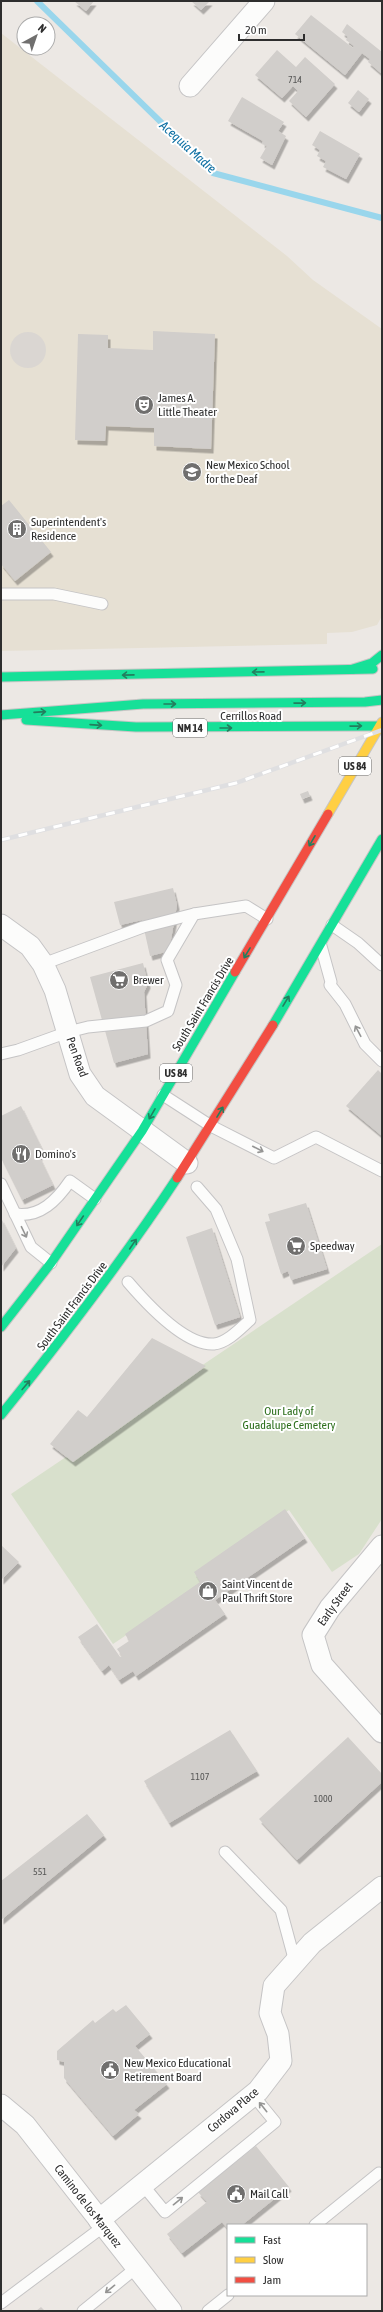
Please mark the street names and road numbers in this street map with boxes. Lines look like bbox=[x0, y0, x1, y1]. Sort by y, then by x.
street label: Cerrillos Road bbox=[220, 709, 282, 723]
road number: NM 14 bbox=[173, 719, 207, 737]
road number: US 84 bbox=[339, 757, 371, 775]
street label: South Saint Francis Drive bbox=[169, 954, 237, 1054]
street label: Pen Road bbox=[63, 1035, 91, 1079]
road number: US 84 bbox=[160, 1064, 192, 1082]
street label: South Saint Francis Drive bbox=[34, 1259, 110, 1353]
street label: Early Street bbox=[315, 1579, 356, 1628]
street label: Cordova Place bbox=[205, 2085, 261, 2135]
street label: Camino de los Marquez bbox=[51, 2162, 125, 2251]

